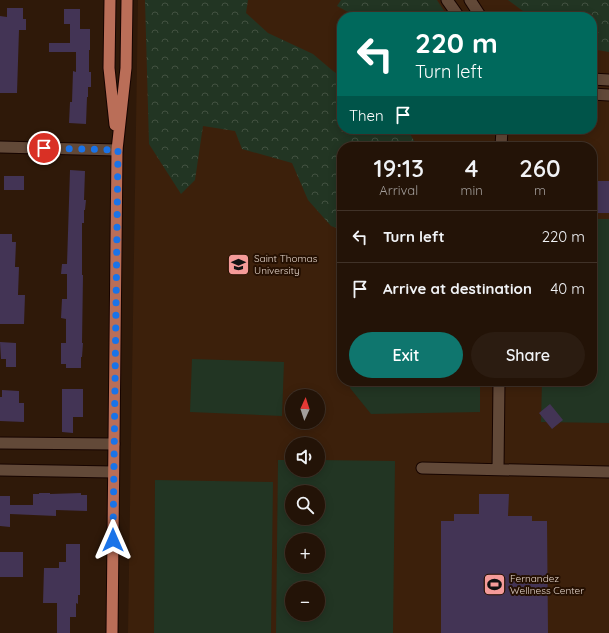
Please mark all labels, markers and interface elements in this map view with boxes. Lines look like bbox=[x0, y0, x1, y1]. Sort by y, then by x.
text: 220 m bbox=[415, 25, 498, 60]
icon: left bbox=[349, 28, 401, 80]
text: Turn left bbox=[415, 60, 483, 83]
icon: arrive bbox=[392, 104, 414, 126]
text: Then bbox=[349, 106, 384, 125]
pin bbox=[27, 131, 61, 165]
icon: arrive bbox=[33, 137, 55, 159]
text: 19:13 bbox=[373, 153, 424, 183]
text: 4 bbox=[465, 153, 478, 183]
text: 260 bbox=[519, 153, 560, 183]
text: Arrival bbox=[379, 182, 418, 198]
text: min bbox=[461, 182, 483, 198]
text: m bbox=[534, 182, 546, 198]
icon: left bbox=[349, 226, 371, 248]
text: Turn left bbox=[383, 227, 445, 246]
text: 220 m bbox=[542, 227, 585, 246]
school or university icon: Saint Thomas University bbox=[225, 251, 251, 277]
place label: Saint Thomas University bbox=[254, 252, 318, 277]
icon: arrive bbox=[349, 278, 371, 300]
text: Arrive at destination bbox=[383, 279, 532, 298]
text: 40 m bbox=[550, 279, 585, 298]
button: Exit bbox=[349, 332, 463, 378]
button: Share bbox=[471, 332, 585, 378]
north arrow bbox=[285, 389, 325, 429]
map controls bbox=[285, 389, 325, 621]
button: sound bbox=[285, 437, 325, 477]
button: search bbox=[285, 485, 325, 525]
position arrow bbox=[92, 519, 134, 561]
button: + bbox=[285, 533, 325, 573]
sports icon: Fernandez Wellness Center bbox=[481, 571, 507, 597]
place label: Fernandez Wellness Center bbox=[510, 572, 584, 597]
button: − bbox=[285, 581, 325, 621]

